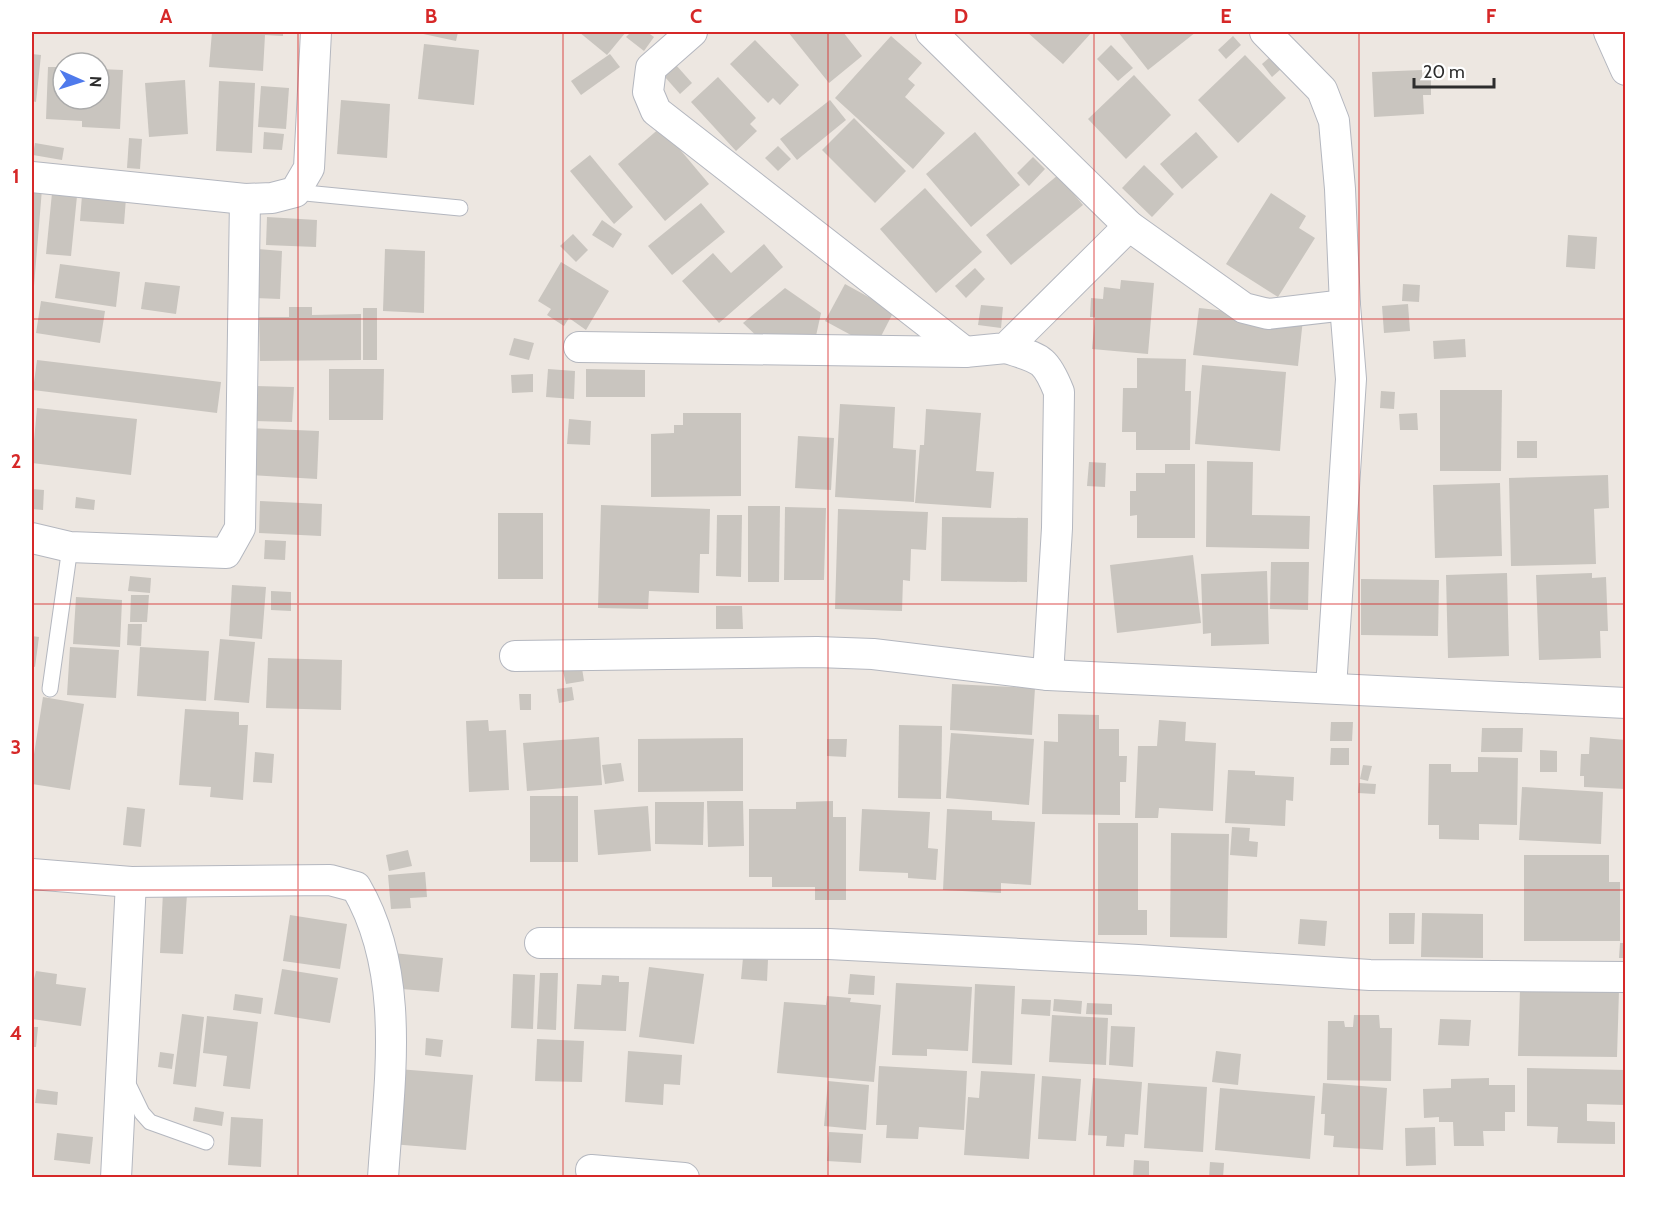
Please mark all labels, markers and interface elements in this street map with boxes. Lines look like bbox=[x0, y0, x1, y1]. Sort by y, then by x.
text: A bbox=[160, 4, 173, 28]
text: B bbox=[425, 4, 437, 28]
text: C bbox=[690, 4, 702, 28]
text: D bbox=[954, 4, 968, 28]
text: E bbox=[1220, 4, 1232, 28]
text: F bbox=[1486, 4, 1497, 28]
north arrow bbox=[51, 51, 111, 111]
scale bar bbox=[1414, 51, 1494, 89]
text: 20 m bbox=[1423, 61, 1465, 83]
text: N bbox=[86, 76, 105, 88]
text: 1 bbox=[12, 164, 20, 188]
text: 2 bbox=[11, 449, 21, 473]
text: 3 bbox=[11, 735, 21, 759]
text: 4 bbox=[10, 1021, 22, 1045]

